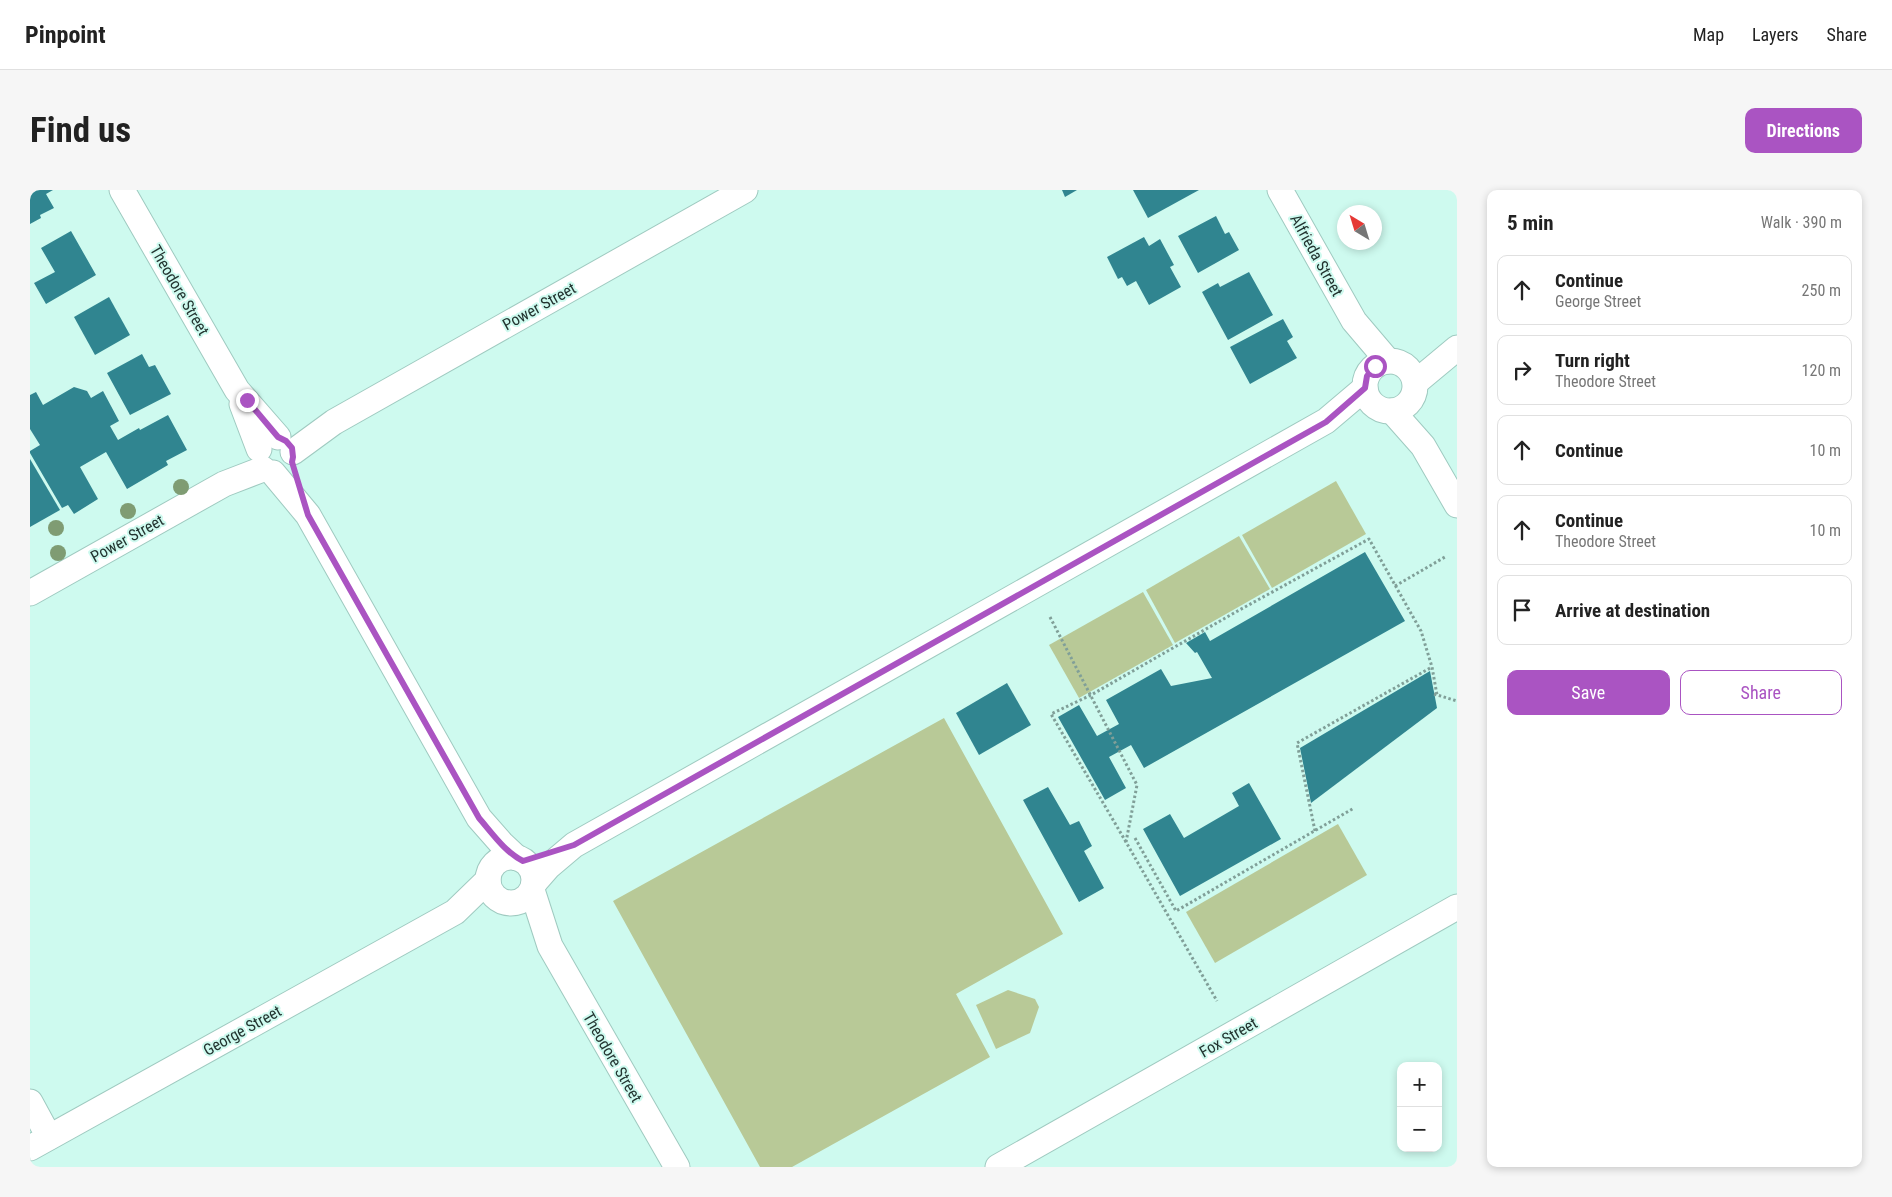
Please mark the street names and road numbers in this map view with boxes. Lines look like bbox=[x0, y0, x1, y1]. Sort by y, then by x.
street label: Alfrieda Street bbox=[1286, 211, 1347, 300]
street label: Theodore Street bbox=[146, 242, 213, 339]
street label: Power Street bbox=[499, 278, 579, 334]
street label: Power Street bbox=[87, 510, 167, 566]
street label: George Street bbox=[200, 1001, 285, 1060]
street label: Theodore Street bbox=[579, 1009, 646, 1106]
street label: Fox Street bbox=[1196, 1013, 1261, 1062]

